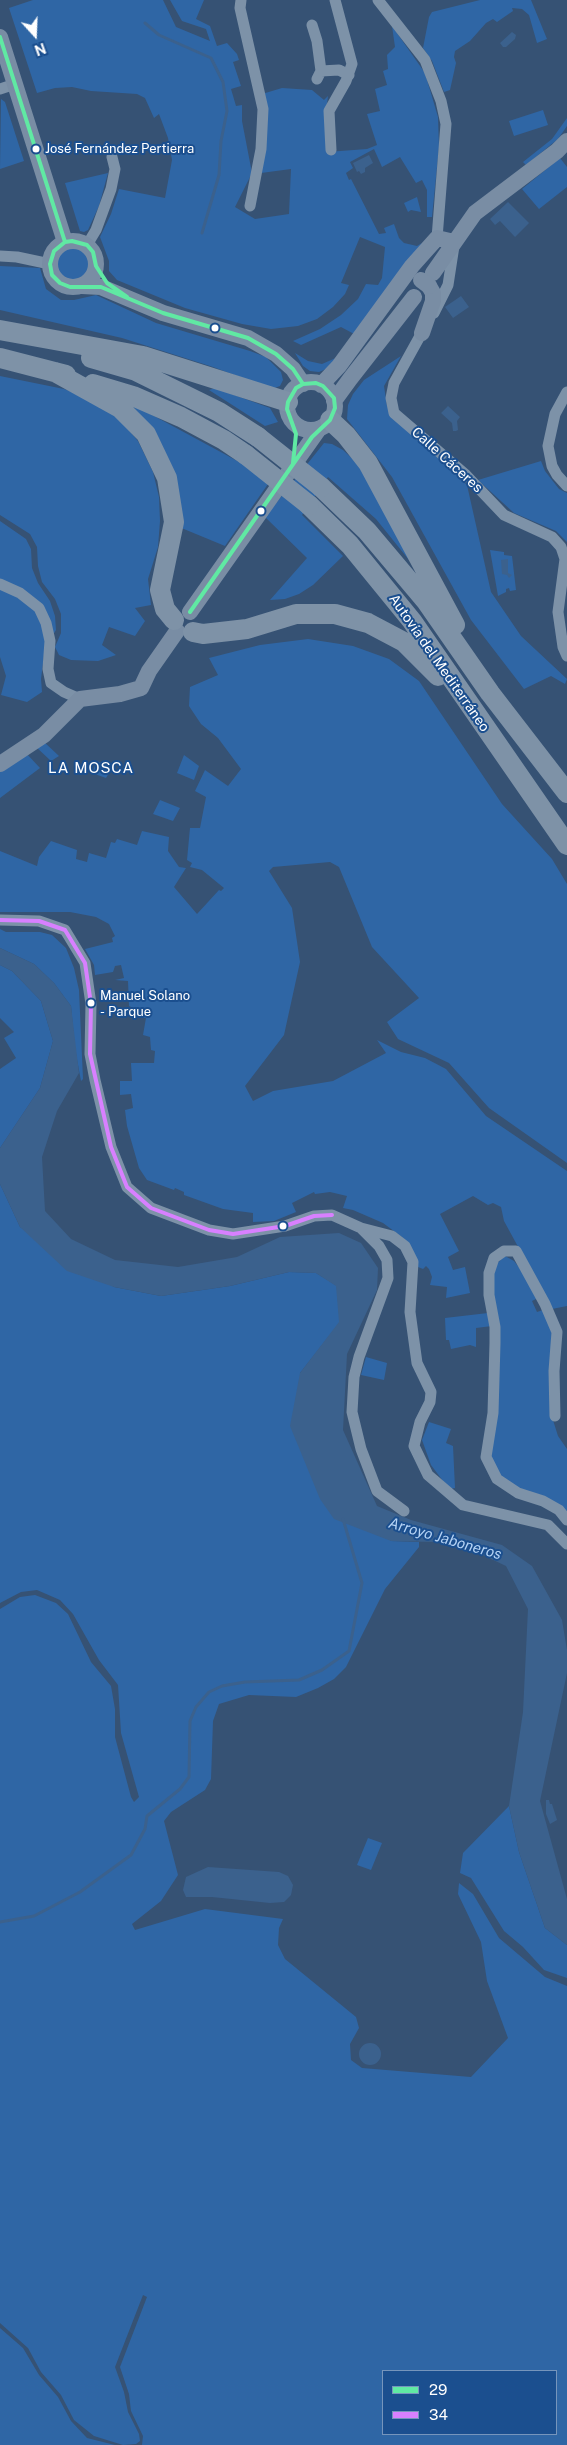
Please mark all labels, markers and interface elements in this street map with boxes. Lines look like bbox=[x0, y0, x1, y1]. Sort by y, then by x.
north arrow bbox=[10, 10, 60, 60]
text: N bbox=[32, 40, 48, 58]
place label: José Fernández Pertierra bbox=[45, 141, 194, 157]
marker: José Fernández Pertierra bbox=[31, 144, 41, 154]
unlabelled marker bbox=[210, 323, 220, 333]
street label: Calle Cáceres bbox=[408, 424, 486, 496]
unlabelled marker bbox=[256, 506, 266, 516]
street label: Autovía del Mediterráneo bbox=[385, 591, 493, 735]
district label: LA MOSCA bbox=[47, 759, 135, 777]
place label: Manuel Solano - Parque bbox=[100, 988, 190, 1019]
marker: Manuel Solano - Parque bbox=[86, 998, 96, 1008]
unlabelled marker bbox=[278, 1221, 288, 1231]
water label: Arroyo Jaboneros bbox=[386, 1514, 504, 1564]
legend bbox=[382, 2370, 557, 2435]
text: 29 bbox=[429, 2381, 447, 2398]
text: 34 bbox=[429, 2406, 448, 2423]

